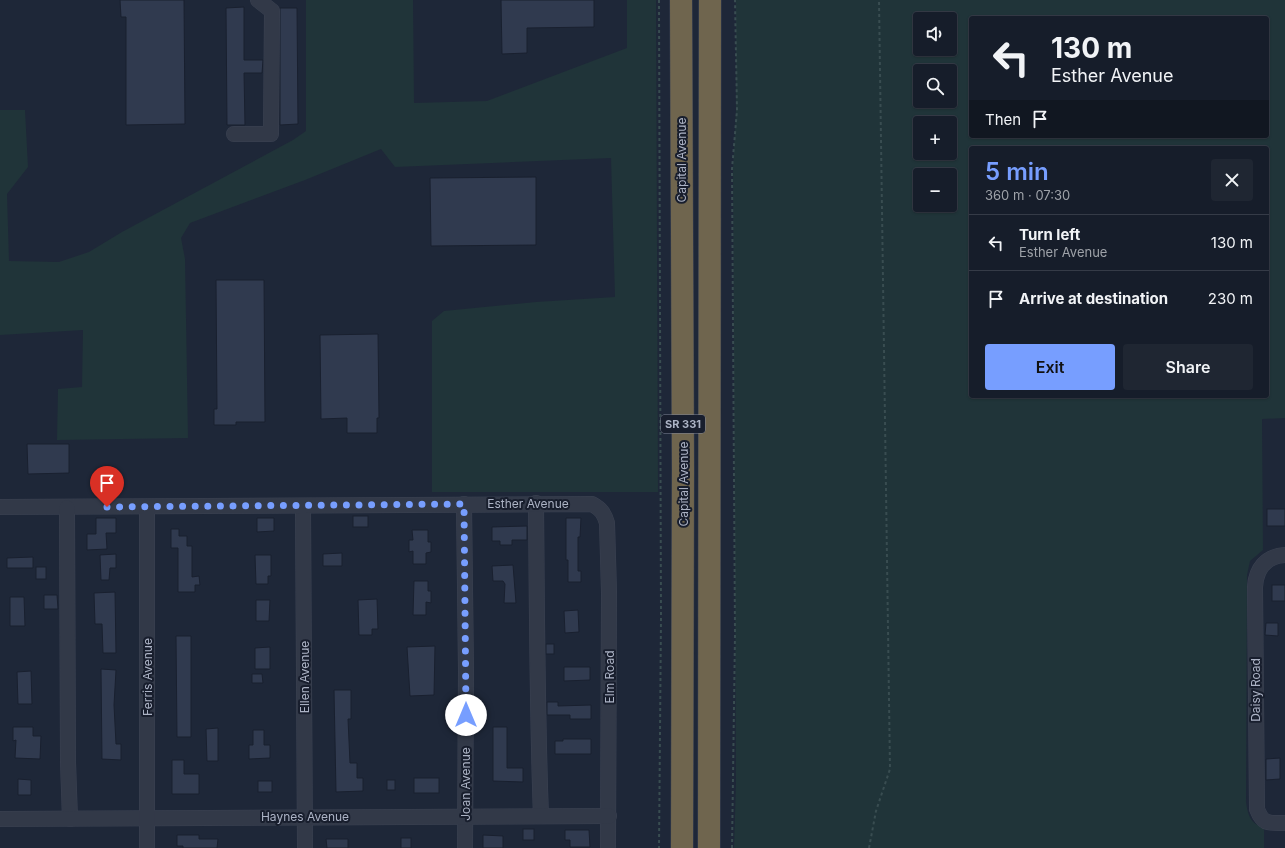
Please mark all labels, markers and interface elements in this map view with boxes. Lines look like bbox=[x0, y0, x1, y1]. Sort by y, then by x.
map controls bbox=[913, 12, 957, 212]
button: sound bbox=[913, 12, 957, 56]
text: 130 m bbox=[1051, 31, 1132, 65]
icon: left bbox=[985, 32, 1037, 84]
button: search bbox=[913, 64, 957, 108]
text: Esther Avenue bbox=[1051, 65, 1173, 86]
icon: arrive bbox=[1029, 108, 1051, 130]
text: Then bbox=[985, 110, 1021, 129]
button: + bbox=[913, 116, 957, 160]
street label: Capital Avenue bbox=[674, 118, 689, 202]
text: 5 min bbox=[985, 157, 1049, 186]
button: close bbox=[1211, 159, 1253, 201]
button: − bbox=[913, 168, 957, 212]
text: 360 m · 07:30 bbox=[985, 187, 1070, 203]
text: Turn left bbox=[1019, 225, 1080, 244]
icon: left bbox=[985, 232, 1007, 254]
text: 130 m bbox=[1211, 233, 1253, 252]
text: Esther Avenue bbox=[1019, 244, 1107, 260]
icon: arrive bbox=[985, 288, 1007, 310]
text: Arrive at destination bbox=[1019, 289, 1168, 308]
text: 230 m bbox=[1208, 289, 1253, 308]
button: Exit bbox=[985, 344, 1115, 390]
button: Share bbox=[1123, 344, 1253, 390]
road number: SR 331 bbox=[661, 415, 705, 433]
street label: Capital Avenue bbox=[676, 442, 691, 526]
pin bbox=[90, 466, 124, 507]
icon: arrive bbox=[96, 472, 118, 494]
street label: Esther Avenue bbox=[487, 496, 569, 511]
street label: Ferris Avenue bbox=[140, 638, 155, 716]
street label: Ellen Avenue bbox=[297, 641, 312, 713]
street label: Elm Road bbox=[602, 651, 617, 703]
street label: Daisy Road bbox=[1248, 658, 1263, 722]
position arrow bbox=[445, 694, 487, 736]
street label: Joan Avenue bbox=[458, 747, 473, 821]
street label: Haynes Avenue bbox=[261, 809, 349, 824]

